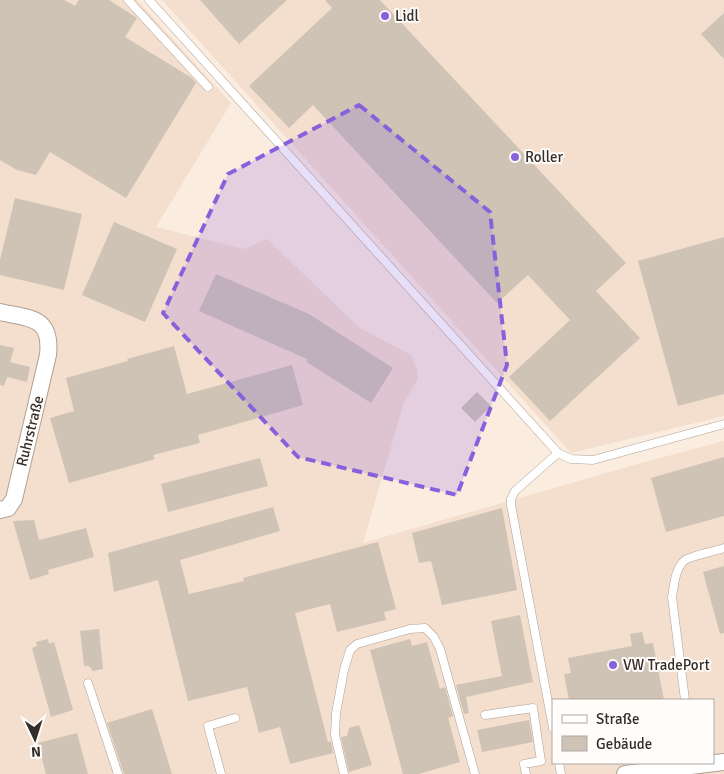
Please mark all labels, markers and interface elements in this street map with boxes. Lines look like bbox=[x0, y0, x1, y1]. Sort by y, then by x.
place label: Lidl bbox=[395, 7, 419, 25]
marker: Lidl bbox=[379, 10, 391, 22]
place label: Roller bbox=[525, 148, 564, 166]
marker: Roller bbox=[509, 151, 521, 163]
street label: Ruhrstraße bbox=[13, 394, 47, 468]
place label: VW TradePort bbox=[623, 656, 710, 674]
marker: VW TradePort bbox=[607, 659, 619, 671]
legend bbox=[552, 699, 714, 764]
text: Straße bbox=[596, 710, 640, 728]
north arrow bbox=[10, 714, 60, 764]
text: Gebäude bbox=[596, 735, 652, 753]
text: N bbox=[30, 743, 41, 760]

